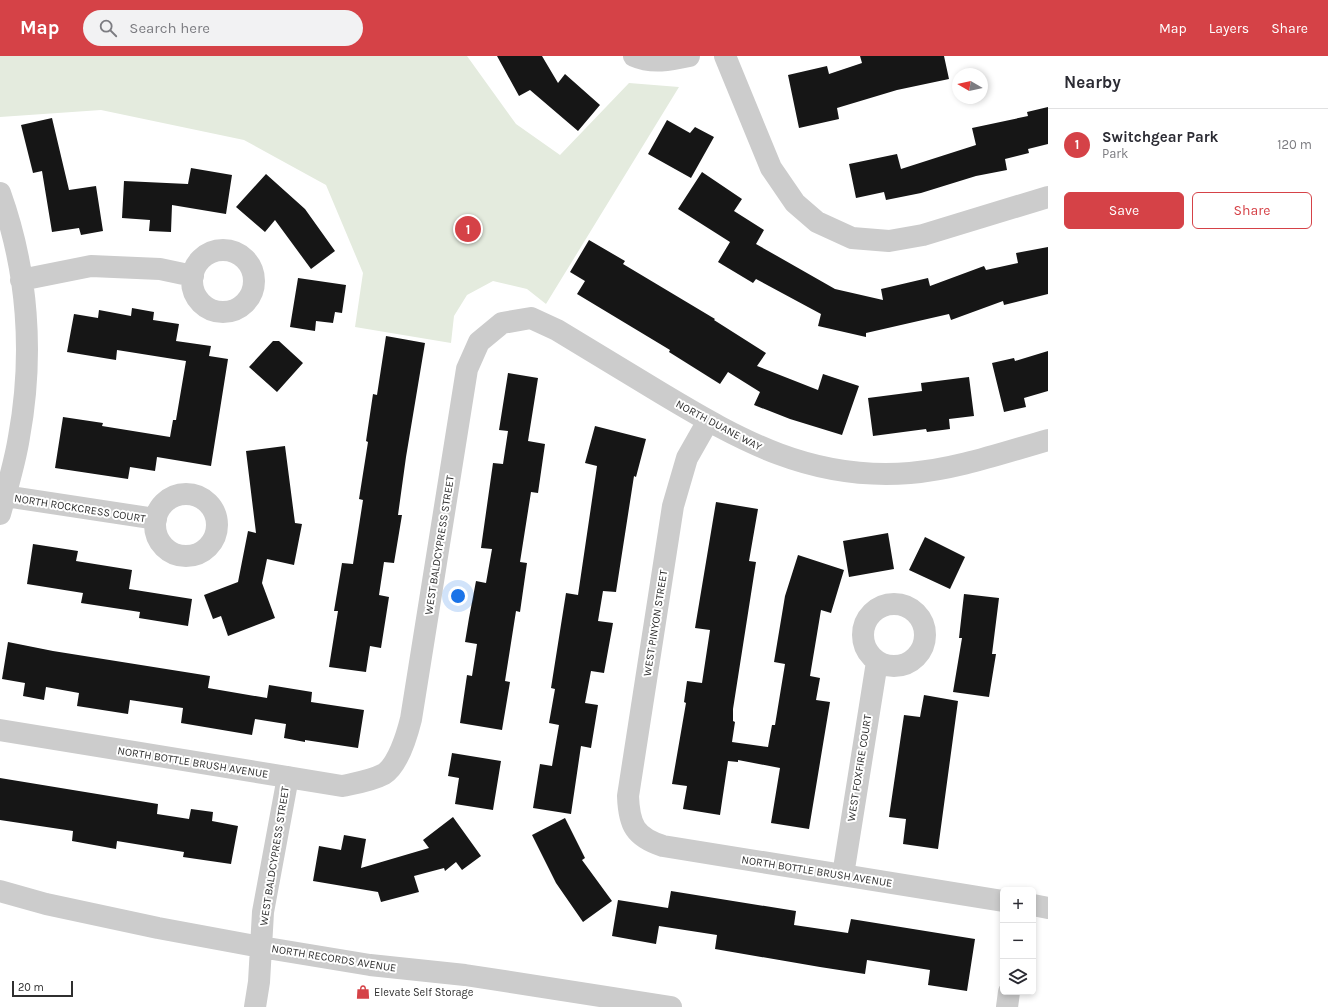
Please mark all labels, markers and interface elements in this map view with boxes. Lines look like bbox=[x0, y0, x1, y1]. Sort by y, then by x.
search box bbox=[83, 10, 363, 46]
text: Map bbox=[20, 17, 59, 39]
icon: search bbox=[97, 17, 119, 39]
text: Search here bbox=[129, 19, 210, 37]
text: Map bbox=[1159, 20, 1187, 37]
text: Layers bbox=[1209, 20, 1249, 37]
text: Share bbox=[1271, 20, 1308, 37]
north arrow bbox=[952, 68, 988, 104]
text: Nearby bbox=[1064, 72, 1121, 92]
text: Switchgear Park bbox=[1102, 128, 1218, 146]
text: 1 bbox=[1075, 137, 1079, 152]
text: 120 m bbox=[1277, 137, 1312, 152]
text: Park bbox=[1102, 146, 1128, 161]
button: Save bbox=[1064, 192, 1184, 229]
button: Share bbox=[1192, 192, 1312, 229]
pin: 1 bbox=[455, 214, 481, 244]
street label: NORTH DUANE WAY bbox=[674, 397, 764, 454]
street label: WEST BALDCYPRESS STREET bbox=[422, 474, 457, 616]
street label: NORTH ROCKCRESS COURT bbox=[13, 492, 147, 525]
street label: WEST PINYON STREET bbox=[641, 569, 670, 677]
your location bbox=[448, 586, 468, 606]
street label: WEST FOXFIRE COURT bbox=[845, 713, 874, 823]
street label: NORTH BOTTLE BRUSH AVENUE bbox=[117, 744, 269, 781]
street label: WEST BALDCYPRESS STREET bbox=[257, 785, 292, 927]
street label: NORTH BOTTLE BRUSH AVENUE bbox=[741, 853, 893, 890]
map controls bbox=[1000, 887, 1036, 995]
button: + bbox=[1000, 887, 1036, 923]
button: − bbox=[1000, 923, 1036, 959]
street label: NORTH RECORDS AVENUE bbox=[271, 942, 397, 975]
button: layers bbox=[1000, 959, 1036, 995]
scale bar bbox=[12, 979, 73, 998]
text: 20 m bbox=[18, 981, 44, 994]
shop icon: Elevate Self Storage bbox=[355, 984, 371, 1000]
place label: Elevate Self Storage bbox=[374, 986, 474, 999]

